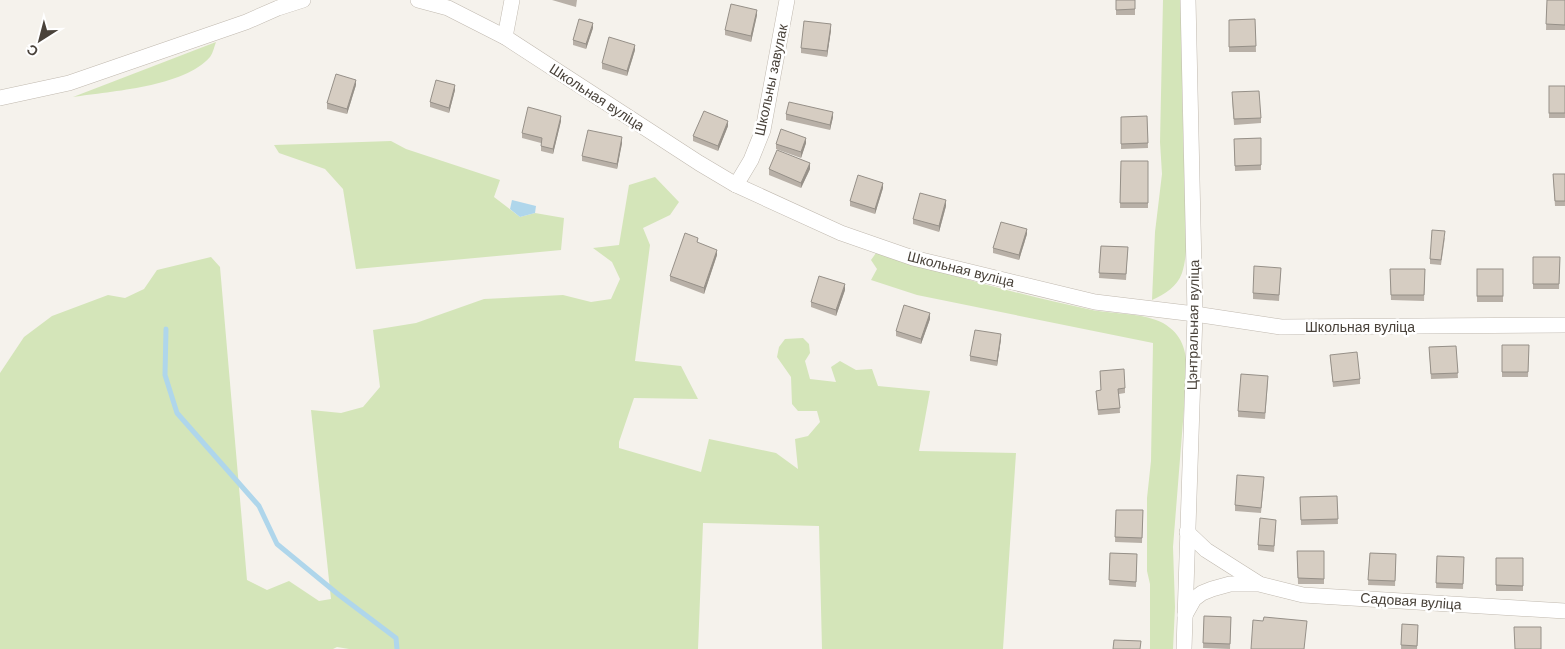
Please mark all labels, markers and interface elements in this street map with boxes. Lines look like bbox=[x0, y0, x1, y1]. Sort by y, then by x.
north arrow bbox=[15, 15, 65, 65]
street label: Школьны завулак bbox=[751, 22, 791, 137]
text: С bbox=[24, 41, 41, 60]
street label: Школьная вуліца bbox=[547, 60, 648, 134]
street label: Школьная вуліца bbox=[906, 248, 1016, 290]
street label: Цэнтральная вуліца bbox=[1184, 259, 1202, 390]
street label: Школьная вуліца bbox=[1305, 319, 1415, 335]
street label: Садовая вуліца bbox=[1360, 589, 1462, 613]

